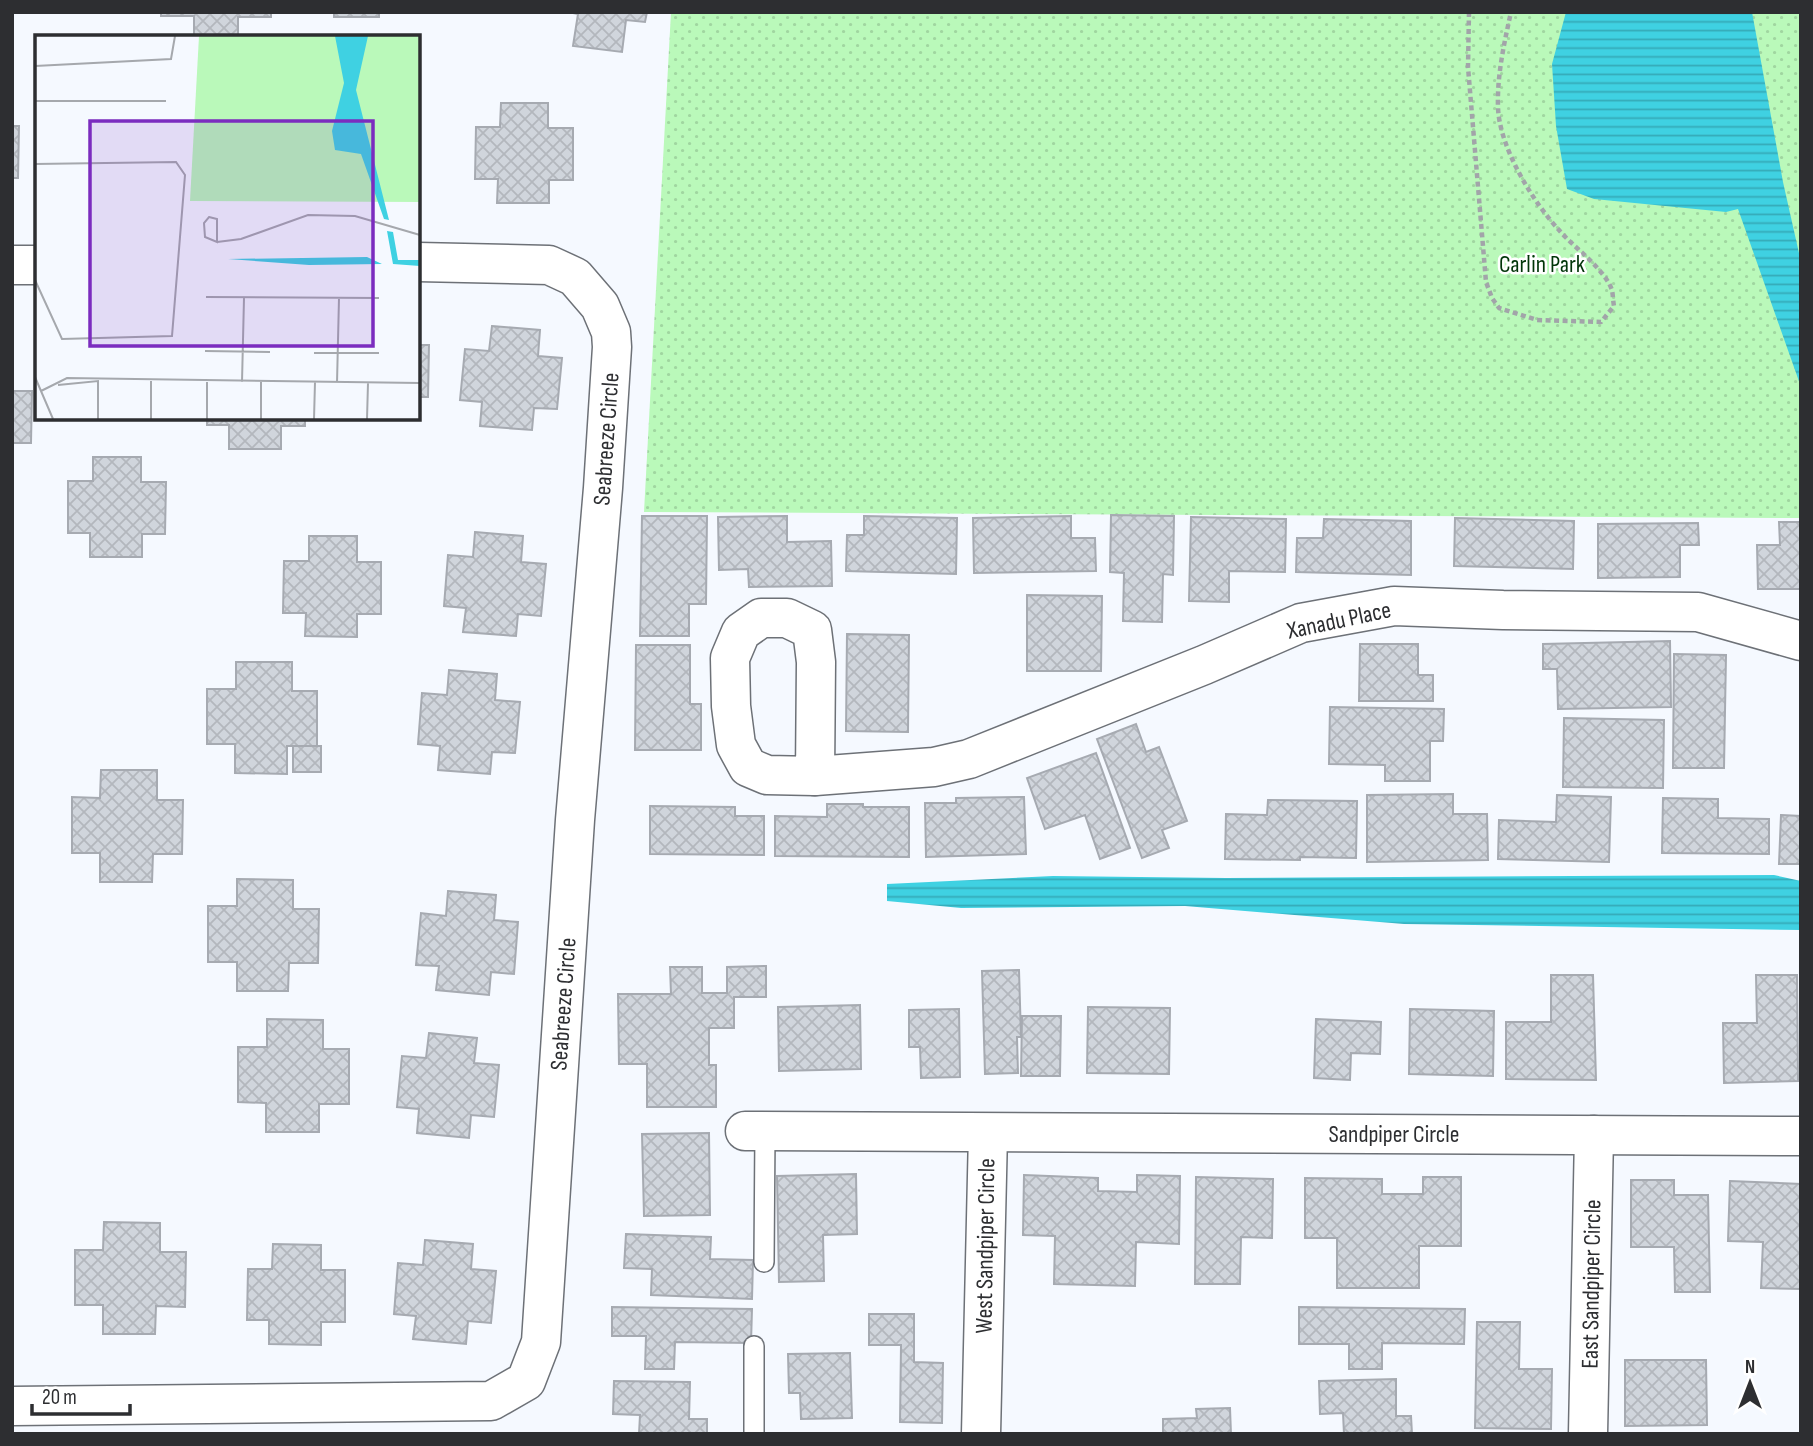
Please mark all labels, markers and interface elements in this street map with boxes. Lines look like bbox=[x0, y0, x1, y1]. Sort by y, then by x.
inset map bbox=[35, 35, 420, 420]
park label: Carlin Park bbox=[1499, 250, 1585, 279]
street label: Seabreeze Circle bbox=[587, 372, 626, 506]
street label: Xanadu Place bbox=[1283, 595, 1394, 646]
street label: Seabreeze Circle bbox=[544, 937, 583, 1071]
street label: Sandpiper Circle bbox=[1329, 1120, 1459, 1149]
street label: West Sandpiper Circle bbox=[969, 1158, 1002, 1334]
street label: East Sandpiper Circle bbox=[1576, 1199, 1607, 1369]
north arrow bbox=[1715, 1348, 1785, 1418]
text: N bbox=[1745, 1356, 1755, 1379]
scale bar bbox=[32, 1372, 130, 1416]
text: 20 m bbox=[42, 1385, 77, 1410]

